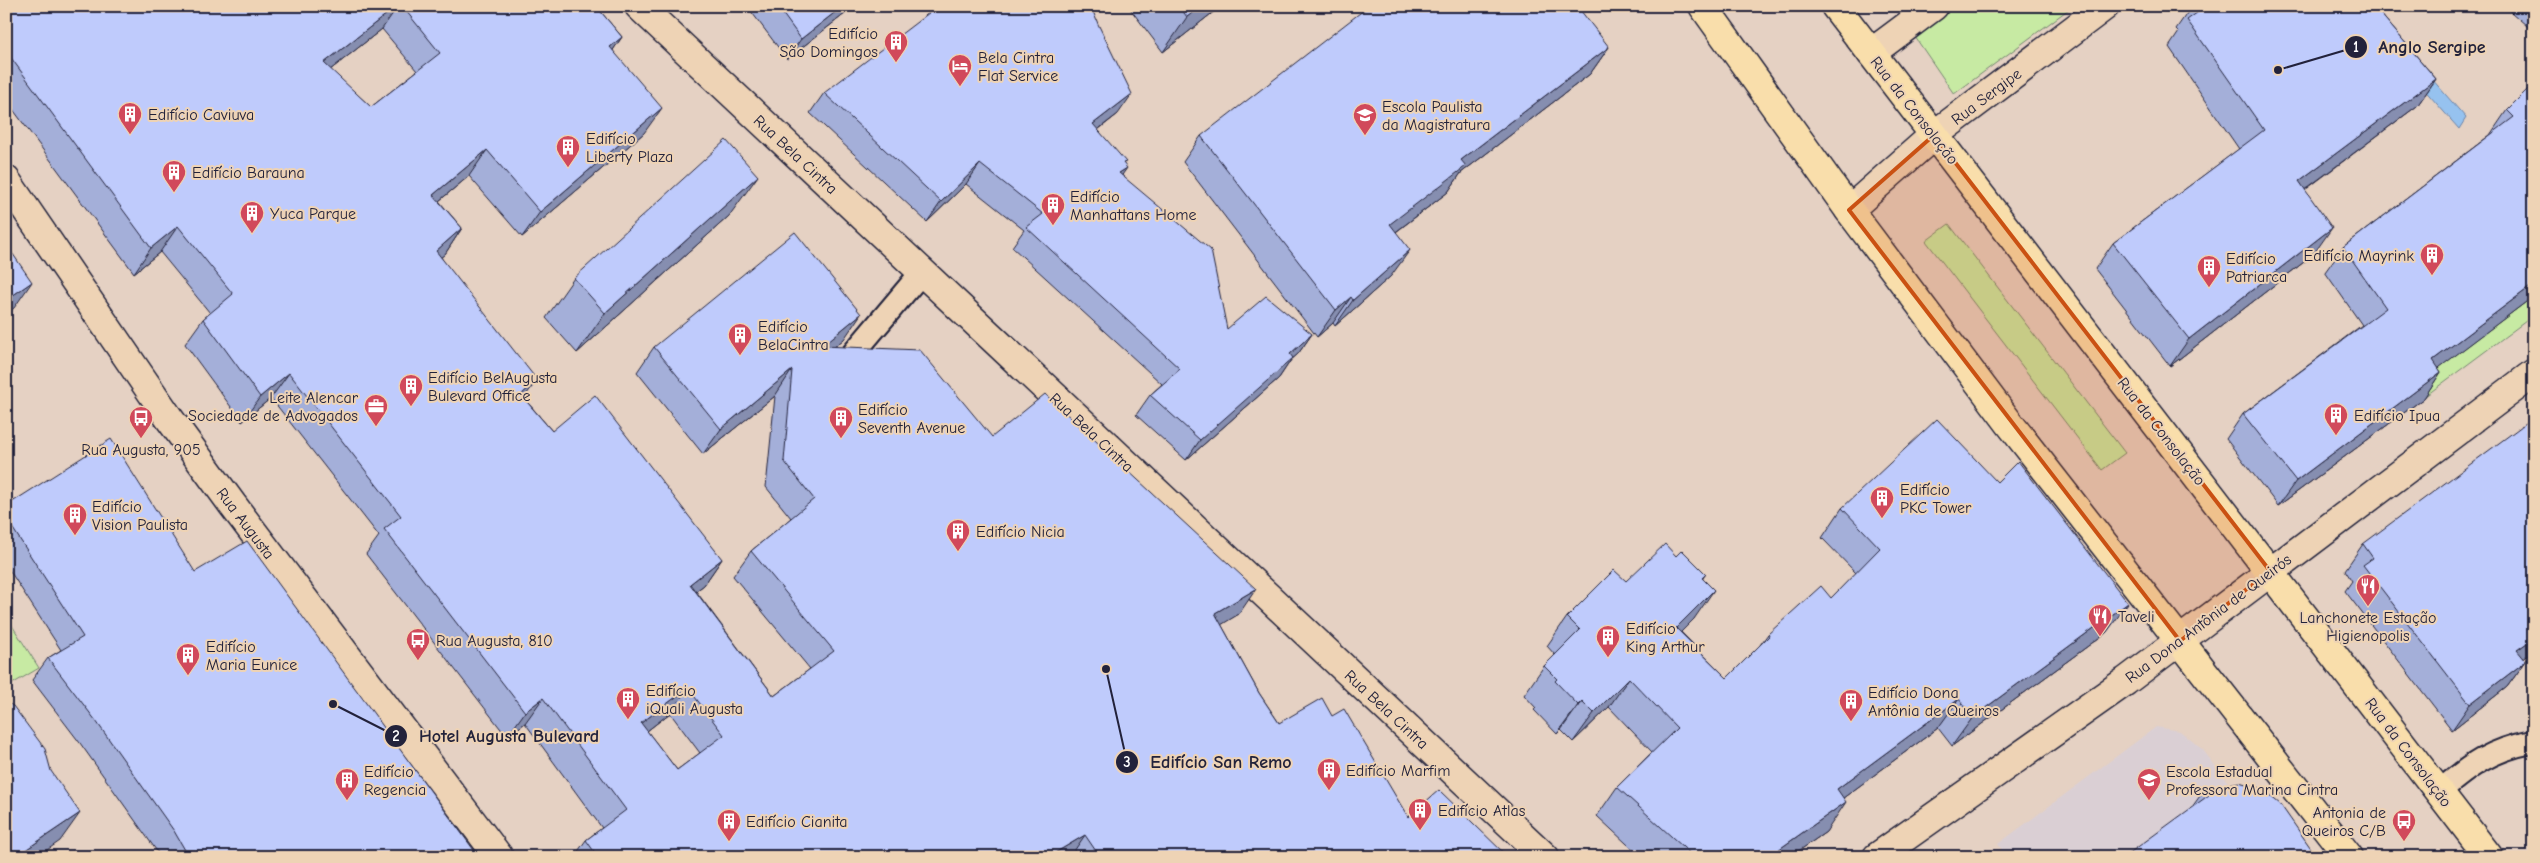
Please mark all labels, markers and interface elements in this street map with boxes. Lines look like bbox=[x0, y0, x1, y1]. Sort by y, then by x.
place label: Edifício São Domingos bbox=[779, 25, 878, 61]
building icon: Edifício São Domingos bbox=[883, 29, 909, 63]
callout: Anglo Sergipe bbox=[2343, 30, 2496, 63]
text: Anglo Sergipe bbox=[2378, 37, 2486, 58]
text: 1 bbox=[2353, 38, 2359, 56]
place label: Bela Cintra Flat Service bbox=[978, 49, 1058, 85]
hotel icon: Bela Cintra Flat Service bbox=[947, 53, 973, 87]
street label: Rua da Consolação bbox=[1867, 53, 1962, 168]
street label: Rua Sergipe bbox=[1948, 65, 2025, 129]
place label: Escola Paulista da Magistratura bbox=[1382, 98, 1490, 134]
building icon: Edifício Caviuva bbox=[117, 101, 143, 135]
school or university icon: Escola Paulista da Magistratura bbox=[1352, 102, 1378, 136]
place label: Edifício Caviuva bbox=[148, 106, 254, 124]
street label: Rua Bela Cintra bbox=[750, 111, 841, 198]
place label: Edifício Liberty Plaza bbox=[586, 130, 673, 166]
building icon: Edifício Liberty Plaza bbox=[555, 134, 581, 168]
building icon: Edifício Barauna bbox=[161, 159, 187, 193]
place label: Edifício Barauna bbox=[192, 164, 305, 182]
place label: Edifício Manhattans Home bbox=[1070, 188, 1196, 224]
building icon: Edifício Manhattans Home bbox=[1040, 192, 1066, 226]
building icon: Yuca Parque bbox=[239, 200, 265, 234]
place label: Yuca Parque bbox=[270, 205, 356, 223]
building icon: Edifício Mayrink bbox=[2419, 242, 2445, 276]
place label: Edifício Mayrink bbox=[2304, 247, 2414, 265]
place label: Edifício Patriarca bbox=[2226, 250, 2287, 286]
building icon: Edifício Patriarca bbox=[2196, 254, 2222, 288]
place label: Edifício BelaCintra bbox=[758, 318, 829, 354]
building icon: Edifício BelaCintra bbox=[727, 322, 753, 356]
place label: Edifício BelAugusta Bulevard Office bbox=[428, 369, 558, 405]
building icon: Edifício BelAugusta Bulevard Office bbox=[398, 373, 424, 407]
street label: Rua da Consolação bbox=[2114, 374, 2209, 489]
place label: Leite Alencar Sociedade de Advogados bbox=[188, 389, 359, 425]
street label: Rua Bela Cintra bbox=[1046, 389, 1137, 476]
office icon: Leite Alencar Sociedade de Advogados bbox=[363, 393, 389, 427]
place label: Edifício Seventh Avenue bbox=[858, 401, 965, 437]
building icon: Edifício Ipua bbox=[2323, 402, 2349, 436]
bus stop icon: Rua Augusta, 905 bbox=[128, 405, 154, 439]
building icon: Edifício Seventh Avenue bbox=[828, 405, 854, 439]
place label: Edifício Ipua bbox=[2354, 407, 2440, 425]
place label: Rua Augusta, 905 bbox=[81, 441, 201, 459]
place label: Edifício PKC Tower bbox=[1900, 481, 1972, 517]
street label: Rua Augusta bbox=[213, 484, 278, 563]
building icon: Edifício PKC Tower bbox=[1869, 485, 1895, 519]
place label: Edifício Vision Paulista bbox=[92, 498, 188, 534]
building icon: Edifício Vision Paulista bbox=[62, 502, 88, 536]
building icon: Edifício Nicia bbox=[945, 518, 971, 552]
place label: Edifício Nicia bbox=[976, 523, 1065, 541]
street label: Rua Dona Antônia de Queirós bbox=[2122, 550, 2295, 687]
restaurant icon: Lanchonete Estação Higienopolis bbox=[2355, 573, 2381, 607]
restaurant icon: Taveli bbox=[2087, 603, 2113, 637]
place label: Taveli bbox=[2118, 608, 2155, 626]
place label: Lanchonete Estação Higienopolis bbox=[2299, 609, 2437, 645]
place label: Edifício King Arthur bbox=[1626, 620, 1705, 656]
building icon: Edifício King Arthur bbox=[1595, 624, 1621, 658]
bus stop icon: Rua Augusta, 810 bbox=[405, 627, 431, 661]
place label: Rua Augusta, 810 bbox=[436, 632, 553, 650]
place label: Edifício Maria Eunice bbox=[206, 638, 297, 674]
building icon: Edifício Maria Eunice bbox=[175, 642, 201, 676]
street label: Rua Bela Cintra bbox=[1341, 666, 1432, 753]
place label: Edifício iQuali Augusta bbox=[646, 682, 743, 718]
place label: Edifício Dona Antônia de Queiros bbox=[1868, 684, 1999, 720]
building icon: Edifício iQuali Augusta bbox=[615, 686, 641, 720]
building icon: Edifício Dona Antônia de Queiros bbox=[1838, 688, 1864, 722]
street label: Rua da Consolação bbox=[2361, 695, 2455, 811]
callout: Hotel Augusta Bulevard bbox=[384, 719, 609, 752]
text: Hotel Augusta Bulevard bbox=[419, 726, 599, 747]
text: 2 bbox=[392, 727, 400, 745]
callout: Edifício San Remo bbox=[1115, 745, 1301, 778]
text: Edifício San Remo bbox=[1150, 752, 1292, 773]
text: 3 bbox=[1123, 753, 1131, 771]
building icon: Edifício Marfim bbox=[1316, 757, 1342, 791]
place label: Edifício Marfim bbox=[1346, 762, 1450, 780]
place label: Edifício Regencia bbox=[364, 763, 426, 799]
place label: Escola Estadual Professora Marina Cintra bbox=[2166, 763, 2338, 799]
building icon: Edifício Regencia bbox=[334, 767, 360, 801]
school or university icon: Escola Estadual Professora Marina Cintra bbox=[2136, 767, 2162, 801]
building icon: Edifício Atlas bbox=[1407, 797, 1433, 831]
place label: Edifício Atlas bbox=[1438, 802, 1526, 820]
place label: Antonia de Queiros C/B bbox=[2302, 804, 2386, 840]
building icon: Edifício Cianita bbox=[716, 808, 742, 842]
bus stop icon: Antonia de Queiros C/B bbox=[2391, 808, 2417, 842]
place label: Edifício Cianita bbox=[746, 813, 848, 831]

